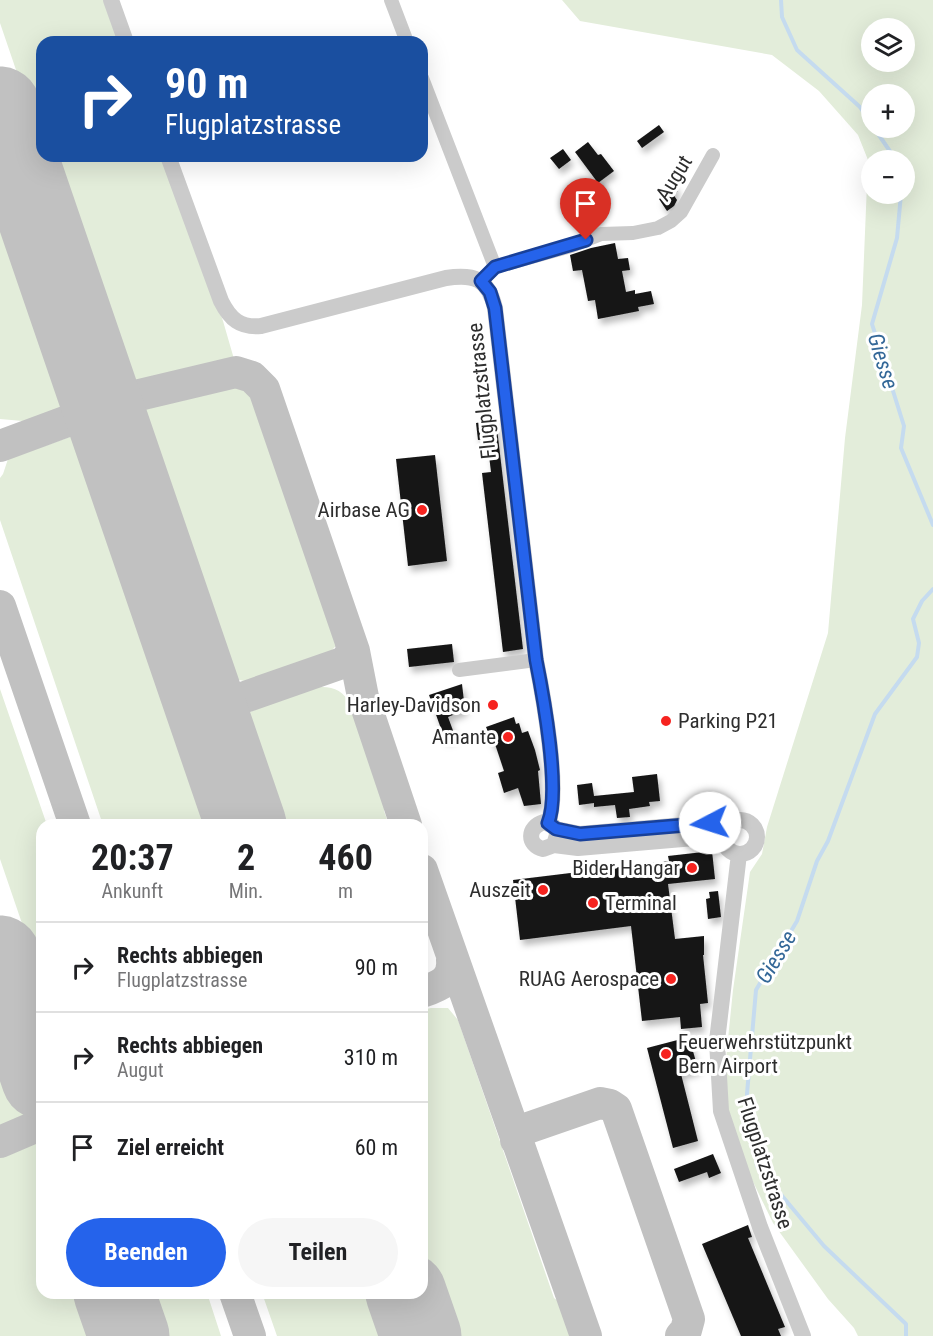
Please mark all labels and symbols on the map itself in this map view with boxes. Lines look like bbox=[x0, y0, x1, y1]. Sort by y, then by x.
street label: Augut bbox=[651, 151, 697, 205]
pin bbox=[560, 178, 611, 240]
street label: Flugplatzstrasse bbox=[463, 322, 501, 460]
water label: Giesse bbox=[863, 330, 903, 392]
place label: Airbase AG bbox=[318, 498, 410, 522]
marker: Airbase AG bbox=[415, 503, 429, 517]
place label: Harley-Davidson bbox=[347, 693, 481, 717]
marker: Harley-Davidson bbox=[486, 698, 500, 712]
place label: Parking P21 bbox=[678, 709, 778, 733]
marker: Parking P21 bbox=[659, 714, 673, 728]
place label: Amante bbox=[432, 725, 496, 749]
marker: Amante bbox=[501, 730, 515, 744]
position arrow bbox=[678, 791, 742, 855]
place label: Bider Hangar bbox=[572, 856, 680, 880]
marker: Bider Hangar bbox=[685, 861, 699, 875]
place label: Auszeit bbox=[469, 878, 531, 902]
marker: Auszeit bbox=[536, 883, 550, 897]
place label: Terminal bbox=[605, 891, 677, 915]
marker: Terminal bbox=[586, 896, 600, 910]
water label: Giesse bbox=[751, 926, 801, 988]
place label: RUAG Aerospace bbox=[519, 967, 659, 991]
marker: RUAG Aerospace bbox=[664, 972, 678, 986]
place label: Feuerwehrstützpunkt Bern Airport bbox=[678, 1030, 852, 1078]
marker: Feuerwehrstützpunkt Bern Airport bbox=[659, 1047, 673, 1061]
street label: Flugplatzstrasse bbox=[732, 1094, 798, 1232]

